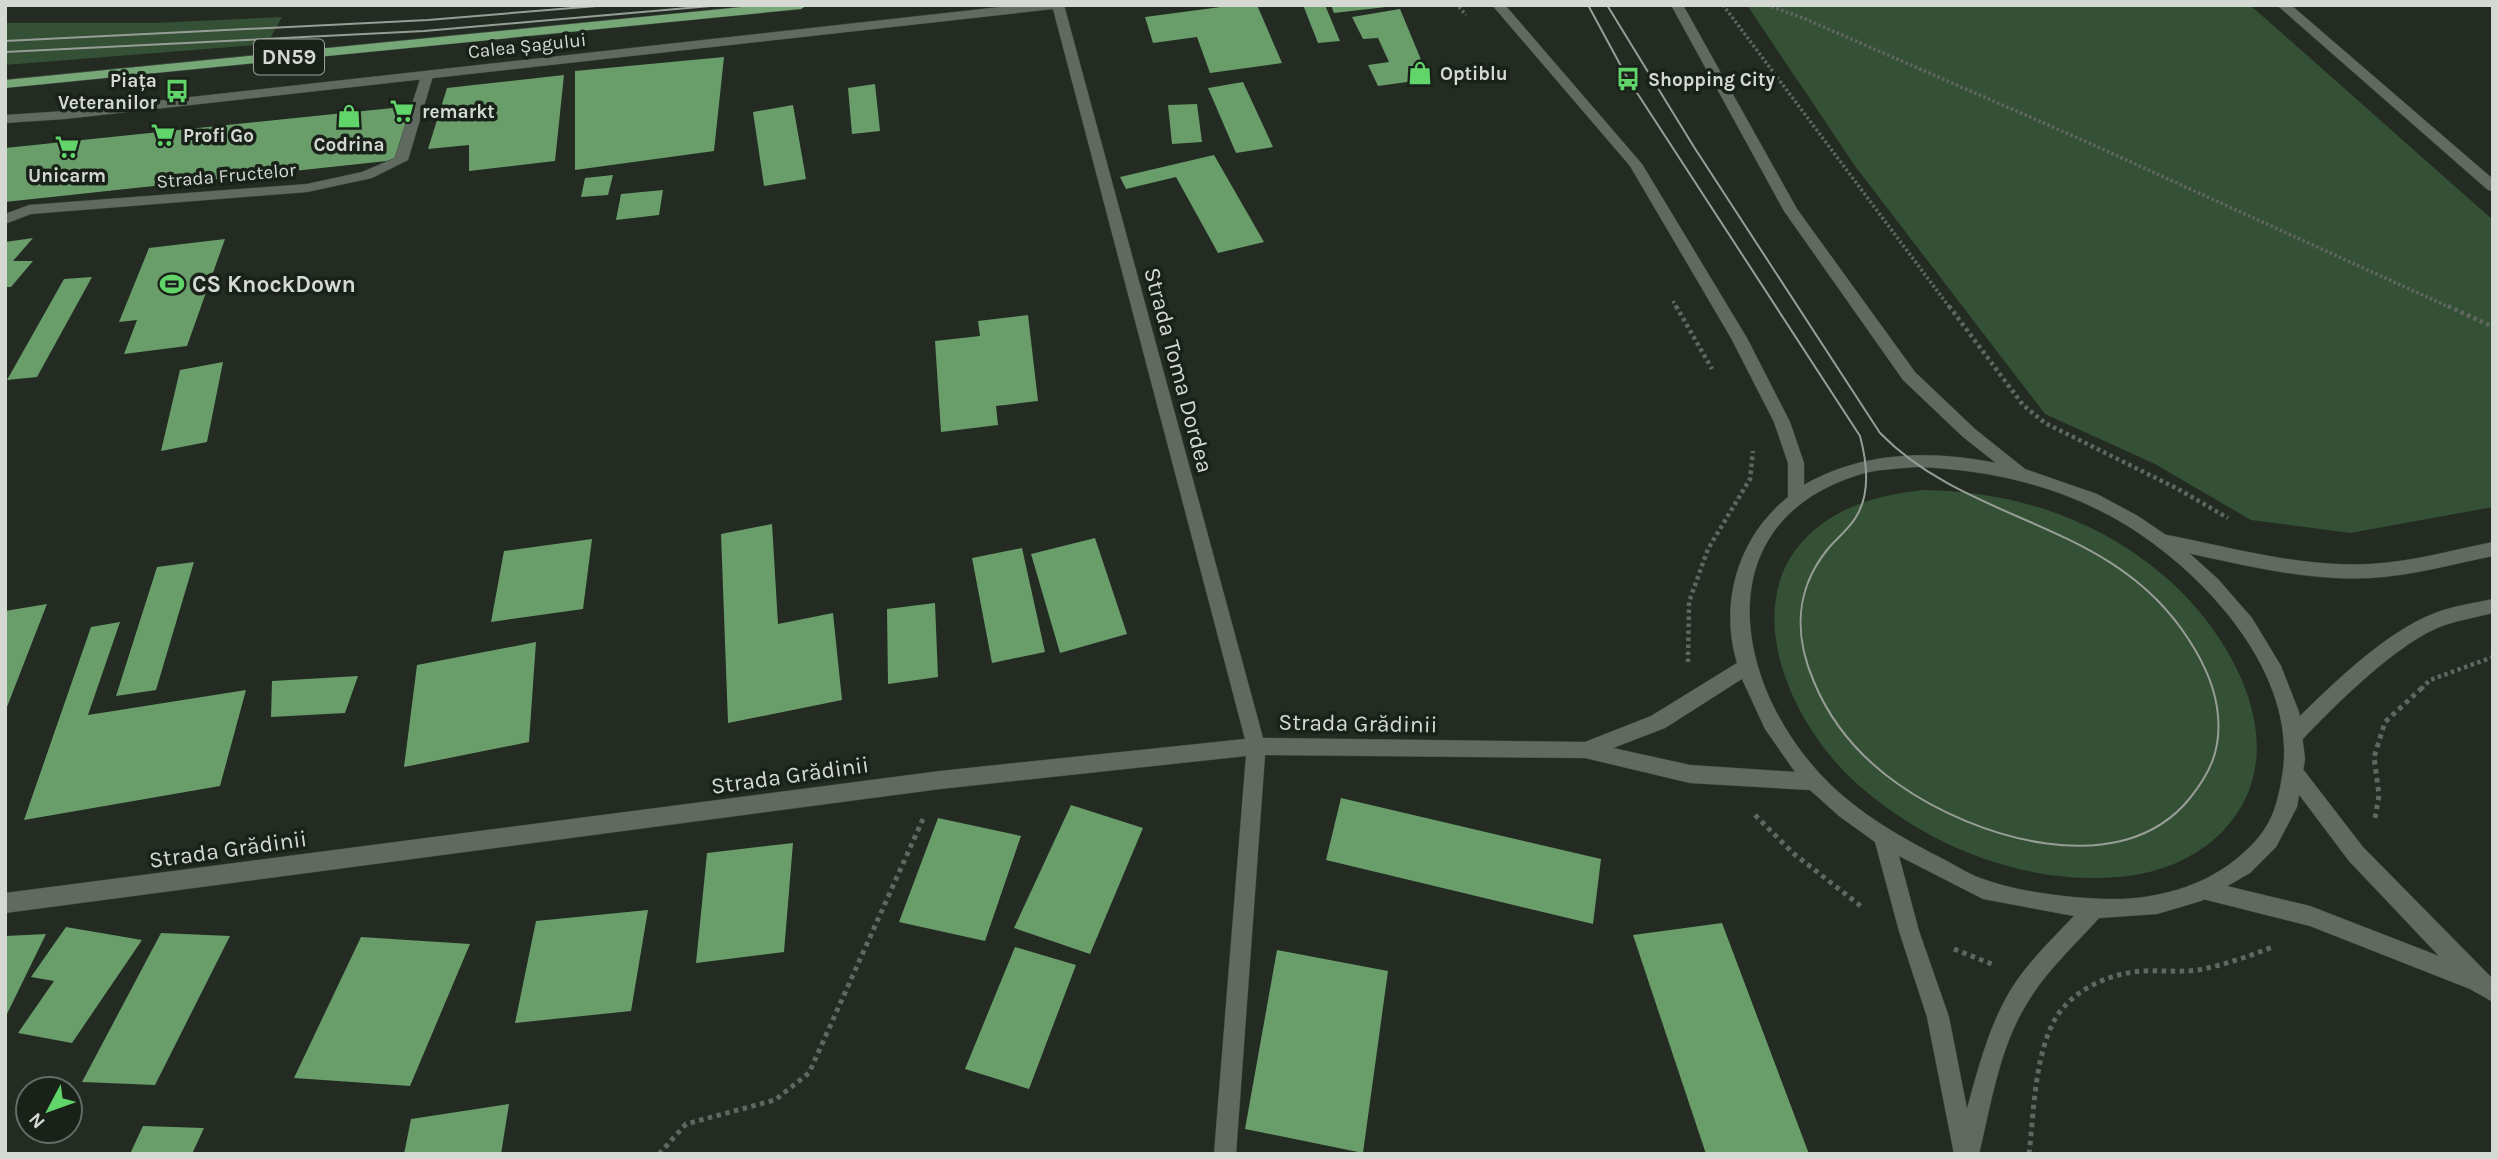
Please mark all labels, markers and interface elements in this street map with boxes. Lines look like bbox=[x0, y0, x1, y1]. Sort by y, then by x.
street label: Calea Șagului bbox=[467, 29, 587, 63]
road number: DN59 bbox=[254, 40, 324, 74]
shop icon: Optiblu bbox=[1406, 59, 1434, 87]
place label: Optiblu bbox=[1440, 63, 1508, 85]
bus stop icon: Shopping City bbox=[1614, 65, 1642, 93]
place label: Shopping City bbox=[1648, 69, 1776, 91]
place label: Piața Veteranilor bbox=[58, 70, 158, 114]
bus stop icon: Piața Veteranilor bbox=[163, 77, 191, 105]
supermarket icon: remarkt bbox=[388, 97, 416, 125]
place label: remarkt bbox=[422, 101, 495, 123]
shop icon: Codrina bbox=[335, 102, 363, 130]
supermarket icon: Profi Go bbox=[149, 121, 177, 149]
place label: Profi Go bbox=[183, 125, 254, 147]
supermarket icon: Unicarm bbox=[53, 133, 81, 161]
place label: Codrina bbox=[313, 134, 385, 156]
street label: Strada Fructelor bbox=[155, 159, 297, 193]
place label: Unicarm bbox=[28, 165, 106, 187]
street label: Strada Toma Dordea bbox=[1138, 265, 1219, 476]
sports icon: CS KnockDown bbox=[158, 270, 186, 298]
place label: CS KnockDown bbox=[192, 271, 356, 298]
street label: Strada Grădinii bbox=[1278, 709, 1438, 738]
street label: Strada Grădinii bbox=[709, 751, 871, 800]
street label: Strada Grădinii bbox=[147, 825, 309, 874]
north arrow bbox=[14, 1075, 84, 1145]
text: N bbox=[24, 1108, 50, 1133]

